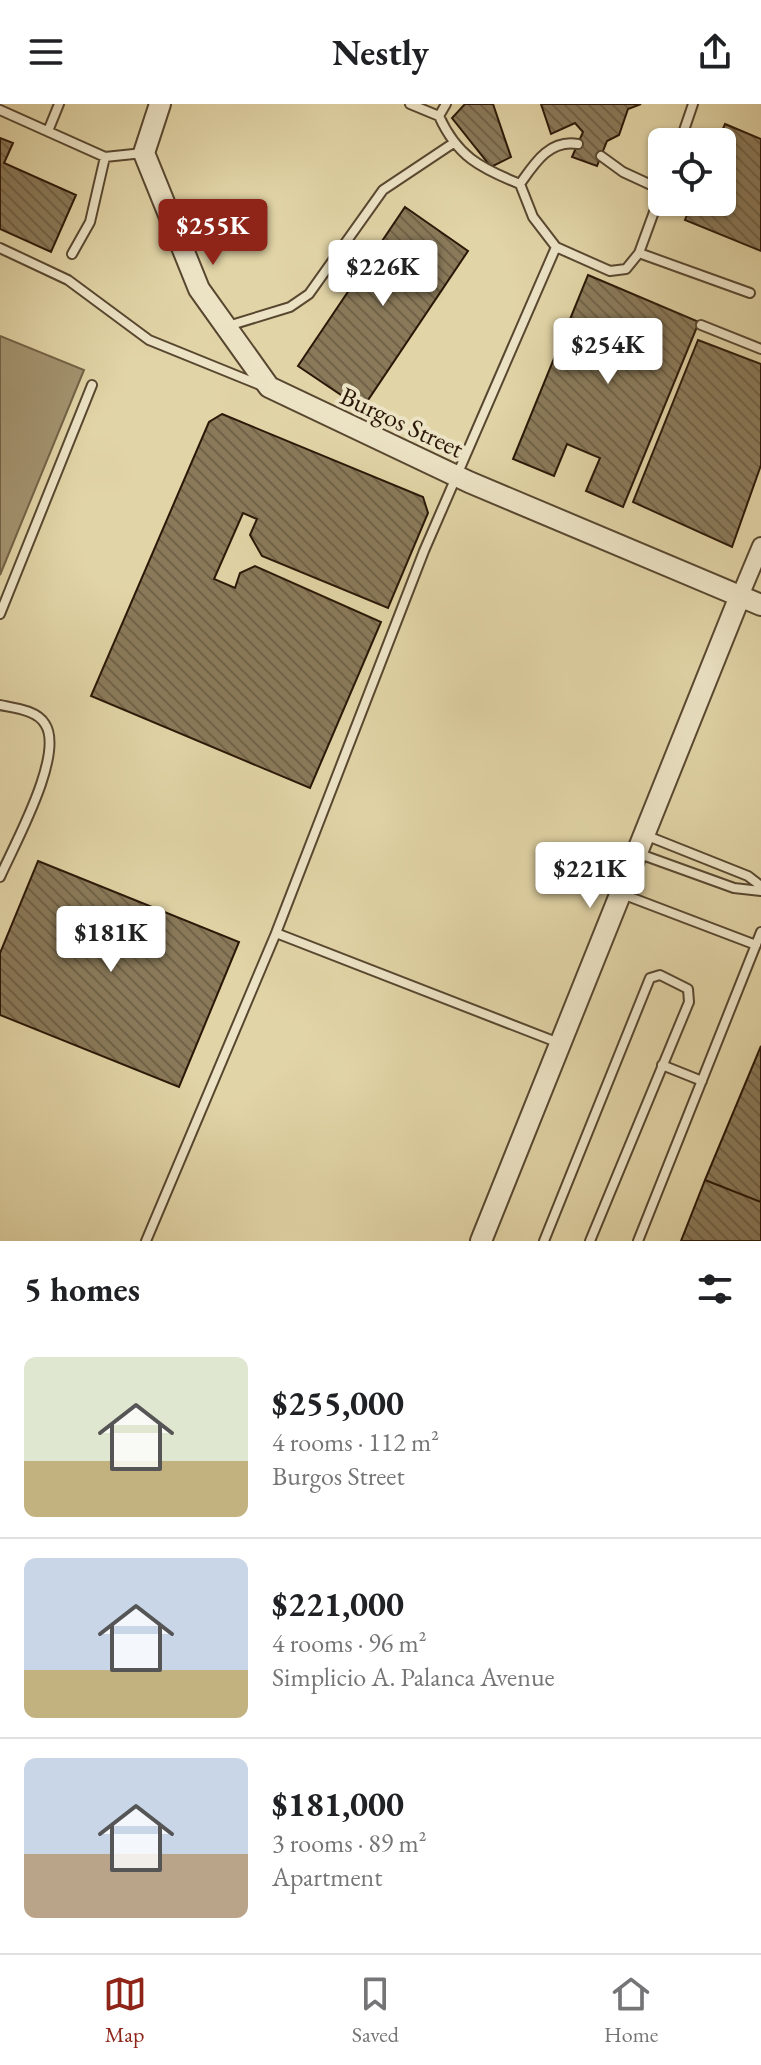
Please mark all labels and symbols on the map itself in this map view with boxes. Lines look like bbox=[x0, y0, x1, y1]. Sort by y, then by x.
pin: $255K bbox=[157, 199, 269, 267]
pin: $226K bbox=[327, 240, 439, 308]
pin: $254K bbox=[552, 318, 664, 386]
street label: Burgos Street bbox=[335, 379, 469, 465]
pin: $221K bbox=[534, 842, 646, 910]
pin: $181K bbox=[55, 906, 167, 974]

